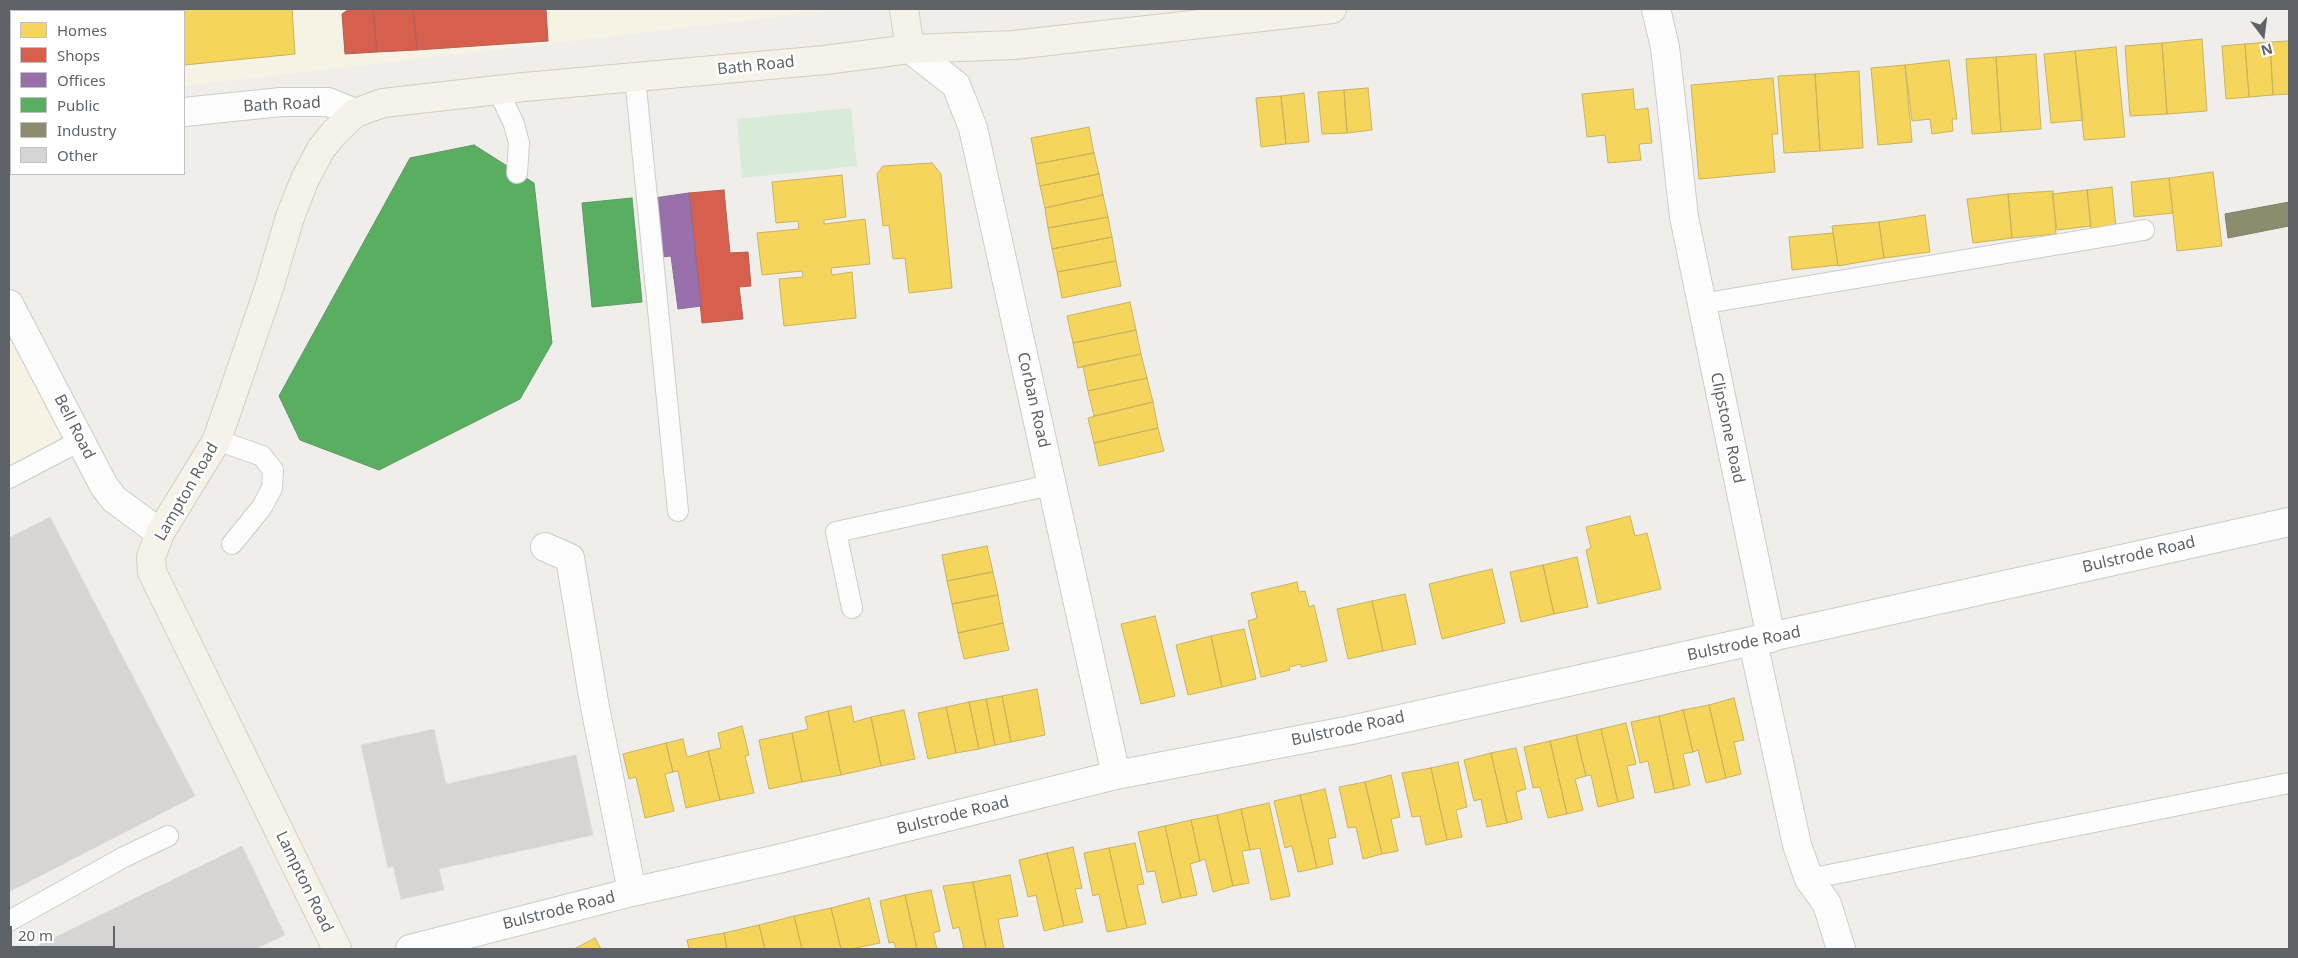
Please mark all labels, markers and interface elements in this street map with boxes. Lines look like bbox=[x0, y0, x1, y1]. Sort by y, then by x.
legend bbox=[10, 10, 185, 175]
north arrow bbox=[2238, 10, 2288, 60]
text: Homes bbox=[57, 20, 107, 40]
text: N bbox=[2259, 39, 2275, 61]
text: Shops bbox=[57, 45, 100, 65]
street label: Bath Road bbox=[716, 52, 796, 80]
text: Offices bbox=[57, 70, 106, 90]
street label: Bath Road bbox=[243, 93, 321, 117]
text: Public bbox=[57, 95, 100, 115]
text: Industry bbox=[57, 120, 116, 140]
text: Other bbox=[57, 145, 98, 165]
street label: Corban Road bbox=[1013, 350, 1053, 450]
street label: Clipstone Road bbox=[1706, 371, 1748, 485]
street label: Bell Road bbox=[49, 391, 99, 463]
street label: Lampton Road bbox=[151, 440, 223, 544]
street label: Bulstrode Road bbox=[2081, 533, 2197, 577]
street label: Bulstrode Road bbox=[1686, 623, 1802, 665]
street label: Bulstrode Road bbox=[1290, 708, 1406, 750]
street label: Bulstrode Road bbox=[895, 793, 1011, 839]
street label: Lampton Road bbox=[271, 828, 337, 936]
street label: Bulstrode Road bbox=[501, 888, 617, 934]
scale bar bbox=[12, 916, 118, 948]
text: 20 m bbox=[18, 925, 53, 945]

